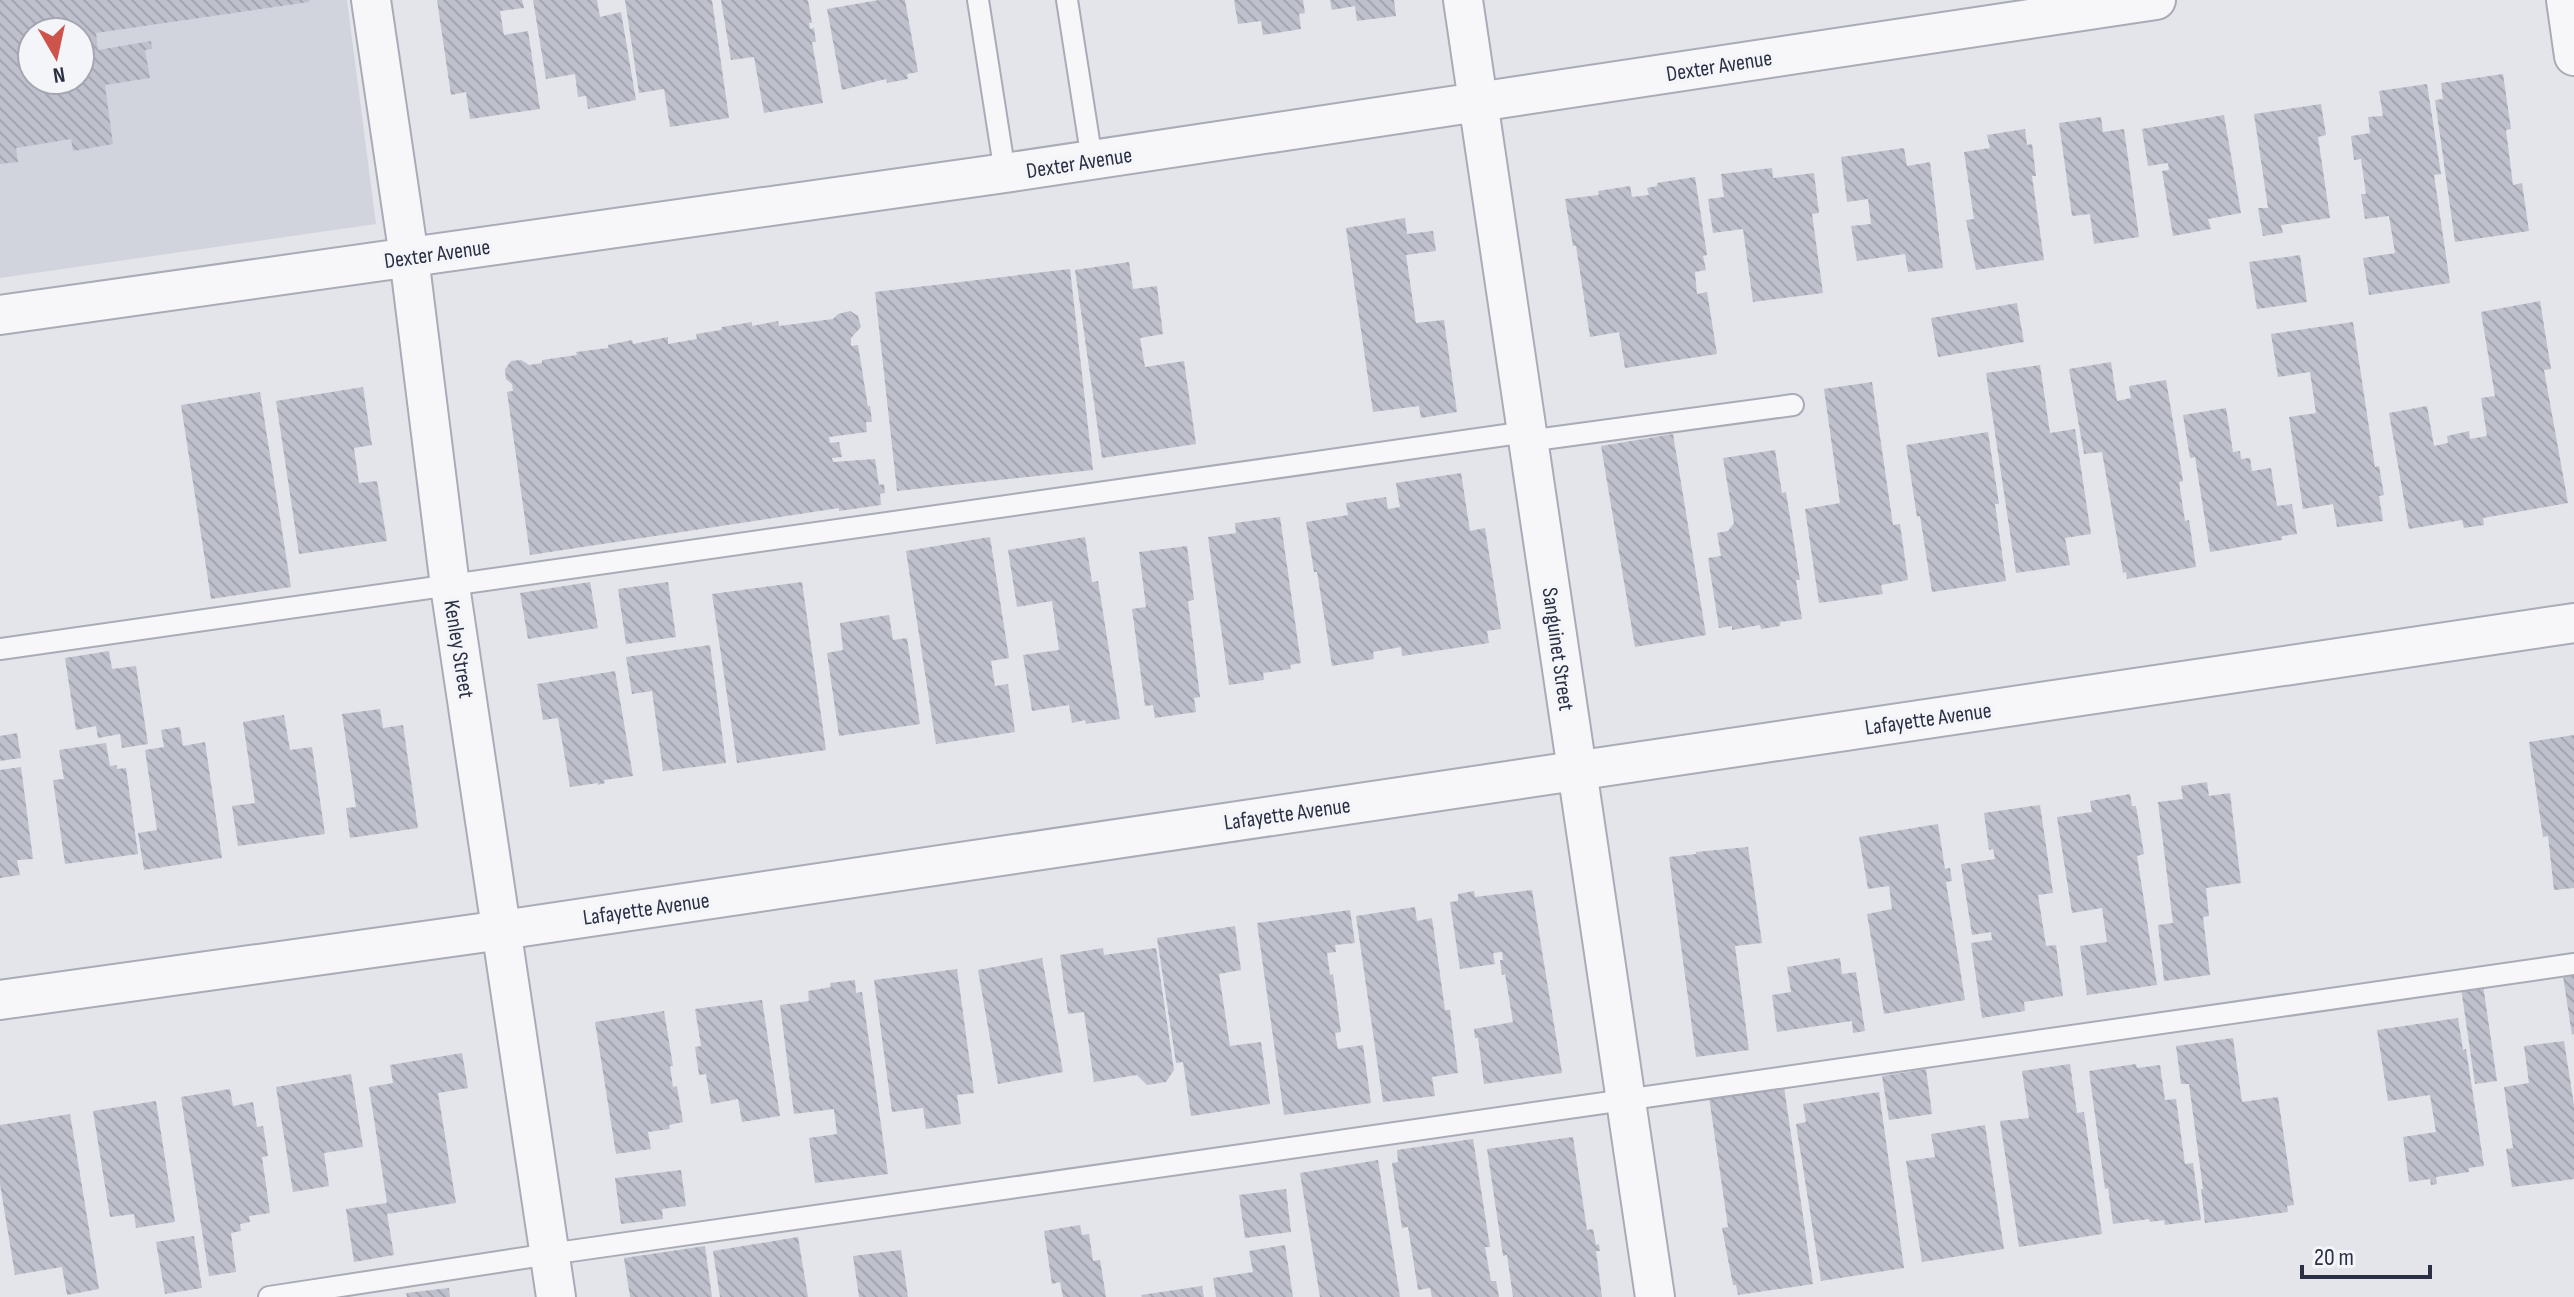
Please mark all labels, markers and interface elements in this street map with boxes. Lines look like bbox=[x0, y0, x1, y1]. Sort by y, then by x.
north arrow bbox=[16, 16, 96, 96]
street label: Dexter Avenue bbox=[1664, 45, 1774, 88]
text: N bbox=[51, 60, 67, 89]
street label: Dexter Avenue bbox=[1024, 142, 1134, 185]
street label: Dexter Avenue bbox=[383, 234, 492, 275]
street label: Sanguinet Street bbox=[1536, 586, 1580, 713]
street label: Kenley Street bbox=[437, 598, 480, 701]
street label: Lafayette Avenue bbox=[1863, 697, 1993, 742]
street label: Lafayette Avenue bbox=[1222, 792, 1352, 837]
street label: Lafayette Avenue bbox=[581, 887, 711, 932]
scale bar bbox=[2302, 1229, 2430, 1279]
text: 20 m bbox=[2314, 1243, 2354, 1272]

